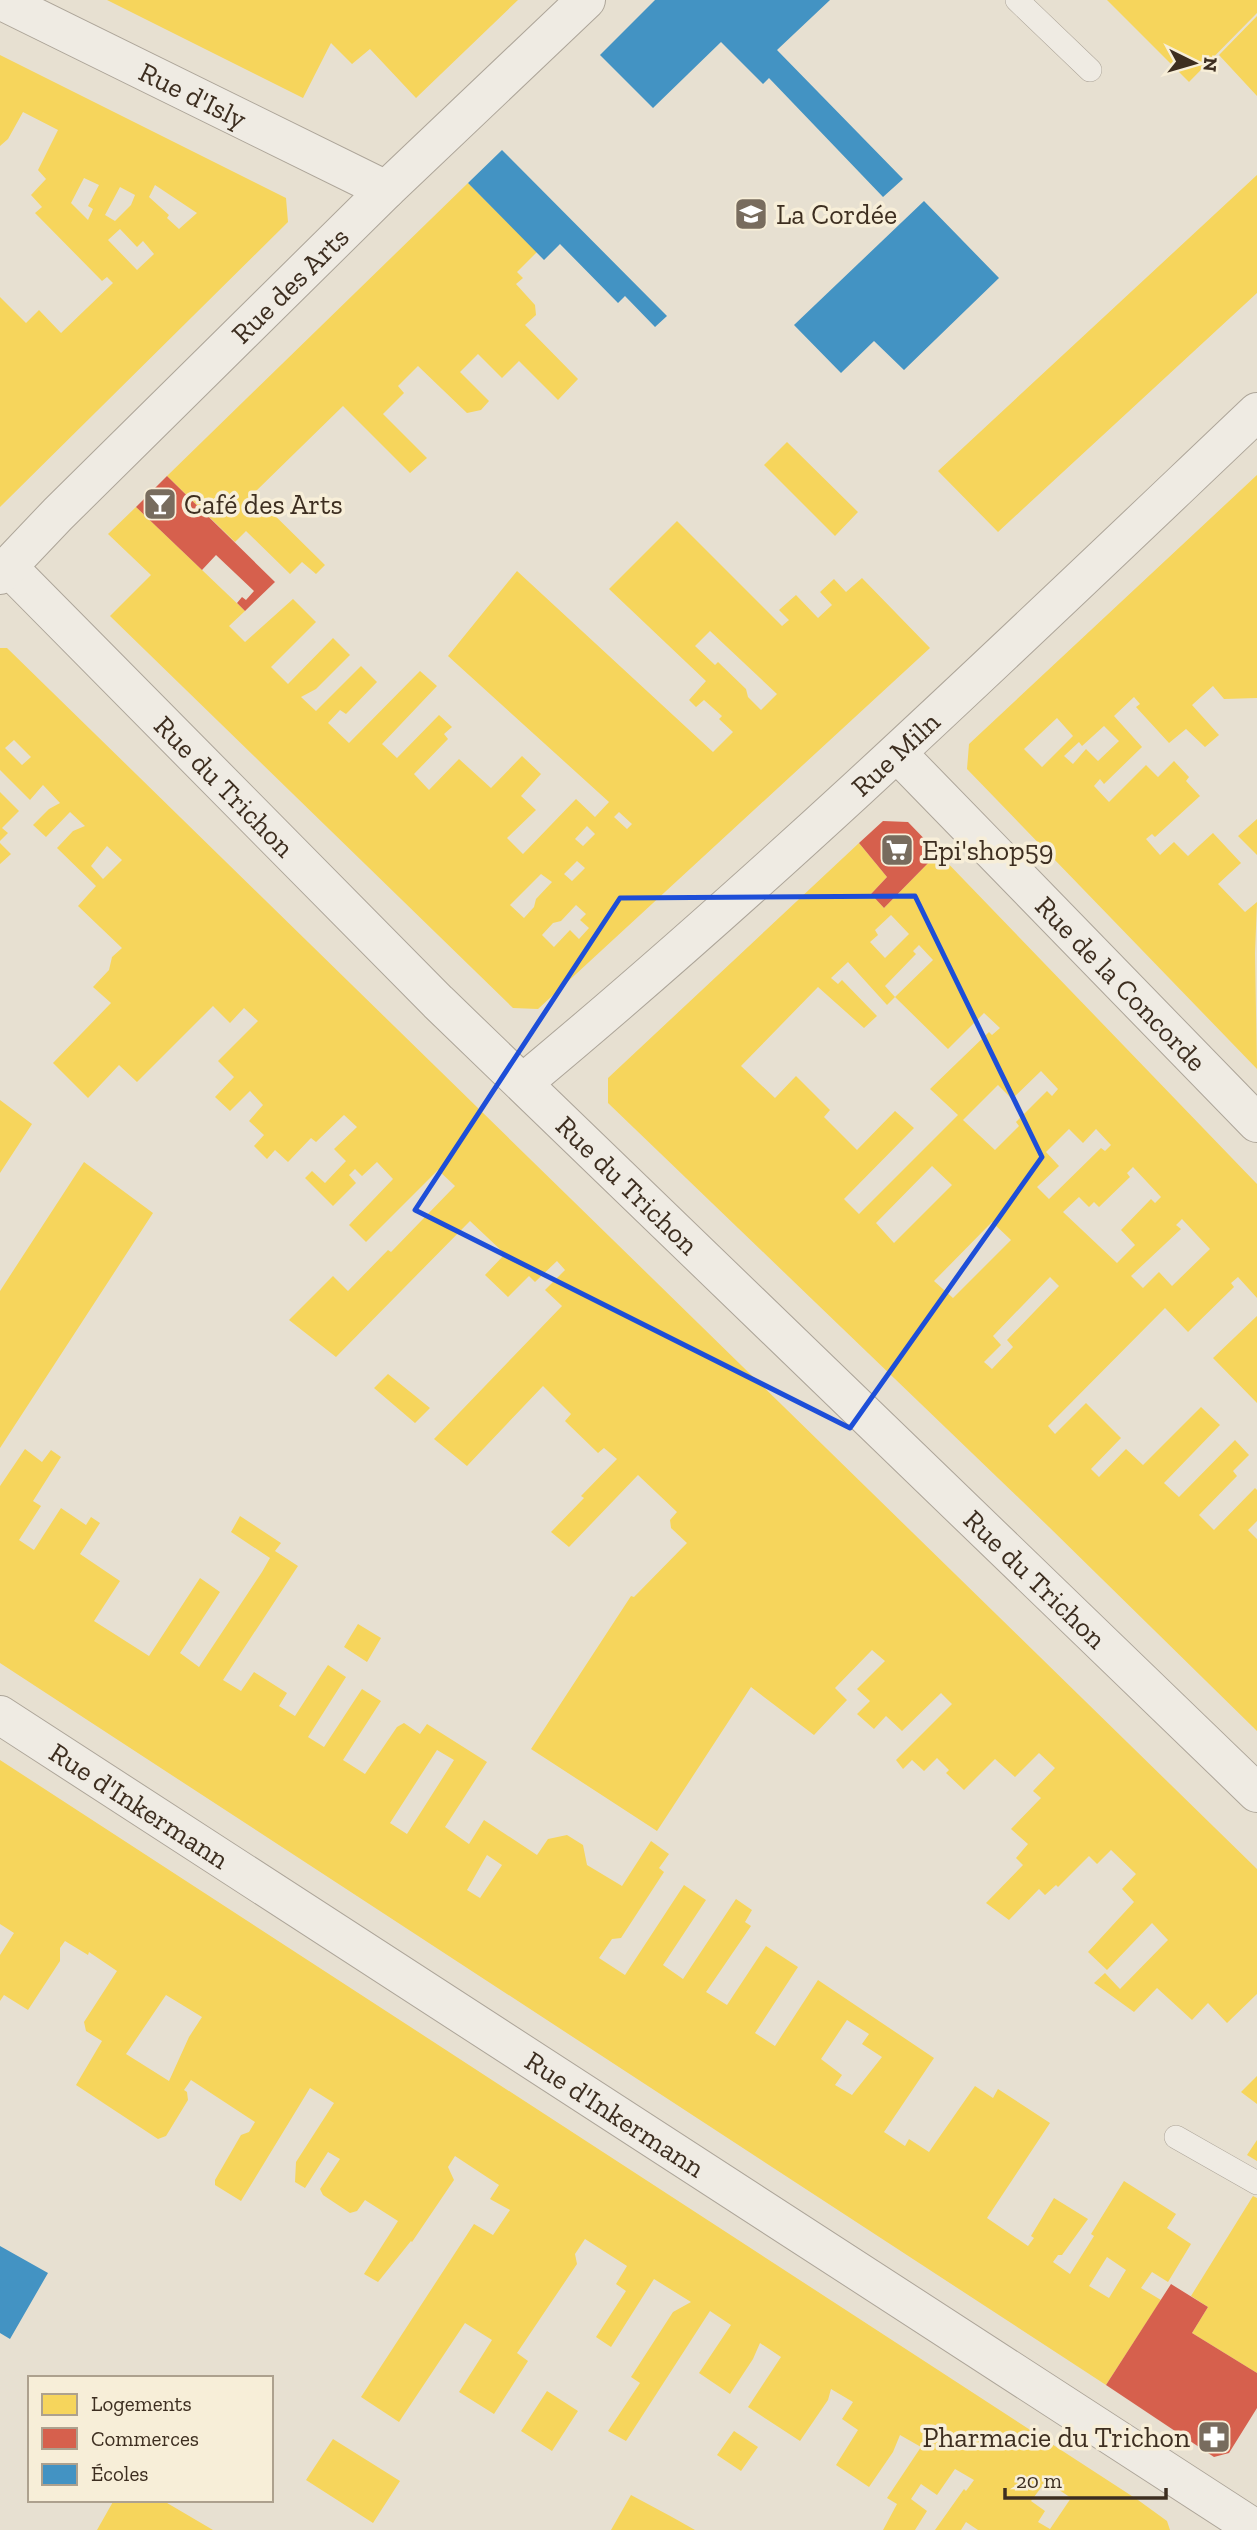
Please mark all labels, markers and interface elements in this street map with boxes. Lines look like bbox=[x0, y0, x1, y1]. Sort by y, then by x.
north arrow bbox=[1159, 28, 1229, 98]
street label: Rue d'Isly bbox=[134, 55, 252, 136]
text: N bbox=[1198, 56, 1223, 73]
school or university icon: La Cordée bbox=[732, 195, 770, 233]
place label: La Cordée bbox=[776, 198, 897, 231]
street label: Rue des Arts bbox=[225, 220, 356, 350]
bar icon: Café des Arts bbox=[141, 485, 179, 523]
place label: Café des Arts bbox=[184, 488, 343, 521]
street label: Rue Miln bbox=[845, 705, 947, 803]
street label: Rue du Trichon bbox=[147, 709, 301, 864]
supermarket icon: Epi'shop59 bbox=[878, 831, 916, 869]
place label: Epi'shop59 bbox=[922, 834, 1054, 867]
street label: Rue de la Concorde bbox=[1028, 889, 1213, 1078]
street label: Rue du Trichon bbox=[549, 1109, 705, 1261]
street label: Rue du Trichon bbox=[957, 1503, 1113, 1655]
street label: Rue d'Inkermann bbox=[43, 1736, 235, 1876]
street label: Rue d'Inkermann bbox=[519, 2044, 711, 2184]
legend bbox=[28, 2376, 273, 2502]
text: Logements bbox=[91, 2391, 192, 2416]
pharmacy icon: Pharmacie du Trichon bbox=[1195, 2418, 1233, 2456]
place label: Pharmacie du Trichon bbox=[922, 2421, 1190, 2454]
text: Commerces bbox=[91, 2426, 199, 2451]
scale bar bbox=[1005, 2456, 1166, 2500]
text: Écoles bbox=[91, 2461, 149, 2486]
text: 20 m bbox=[1016, 2468, 1062, 2493]

